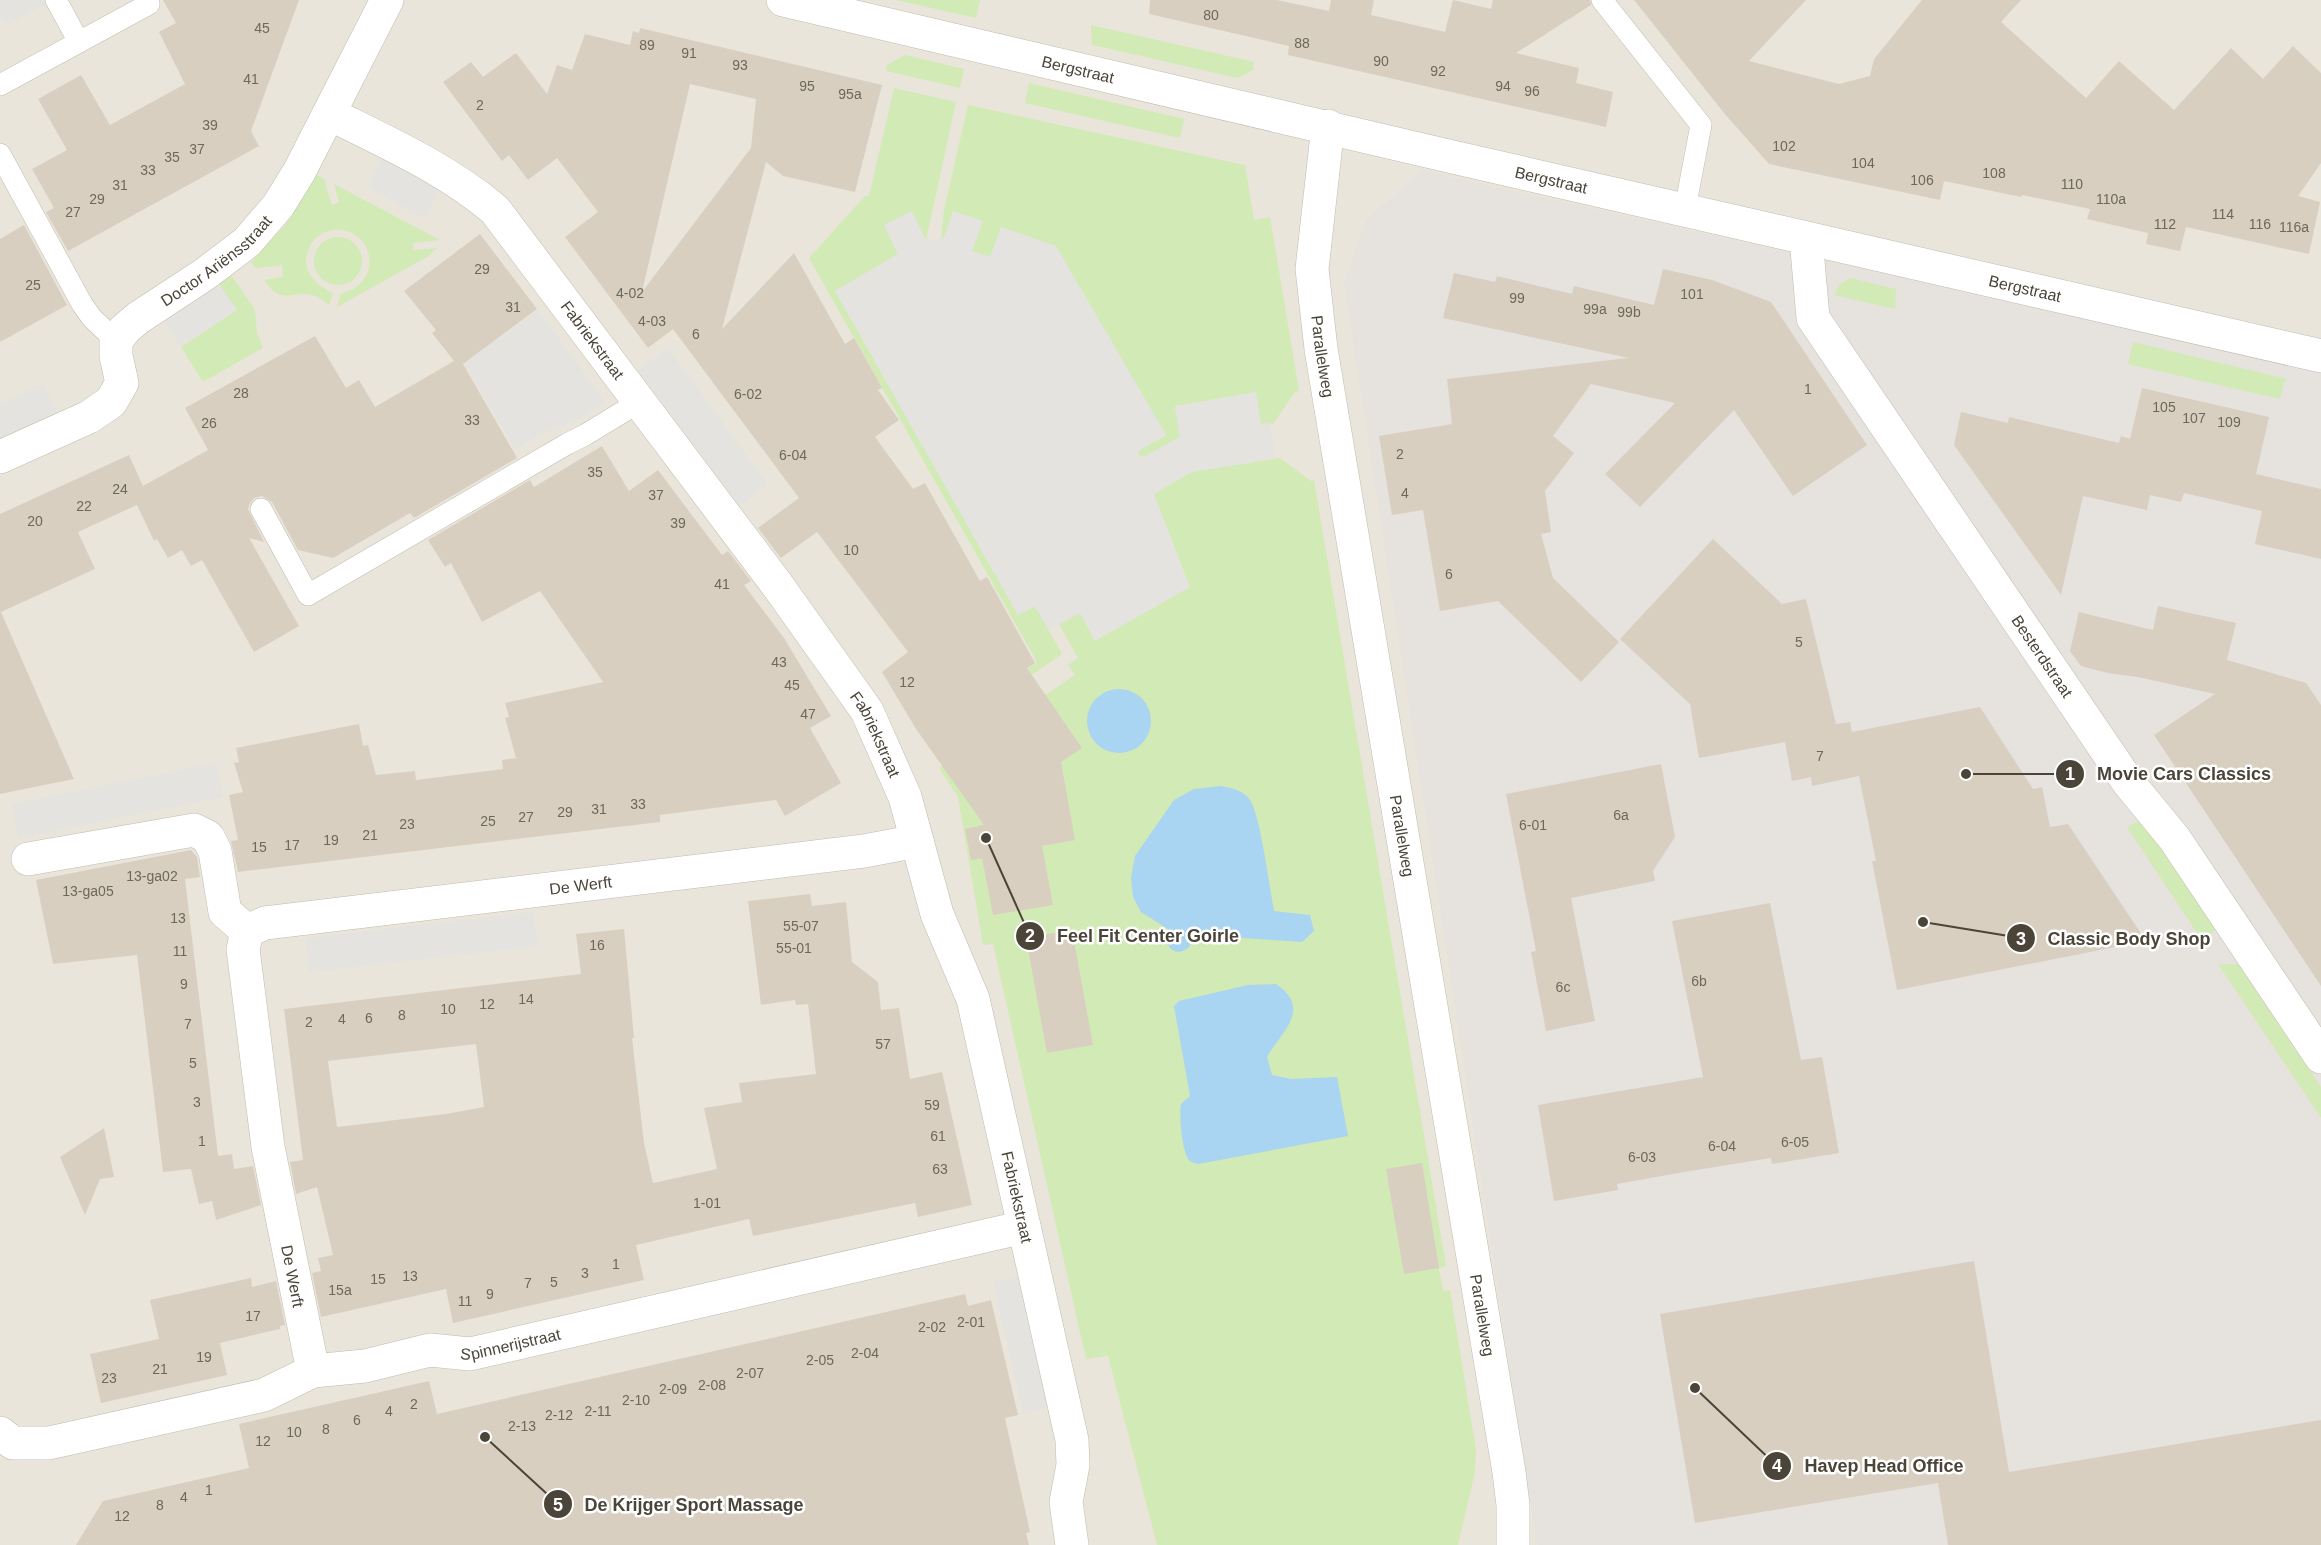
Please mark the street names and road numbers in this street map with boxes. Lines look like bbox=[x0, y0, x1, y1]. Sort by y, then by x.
street label: Bergstraat bbox=[1040, 53, 1116, 86]
street label: Bergstraat bbox=[1513, 164, 1590, 197]
street label: Doctor Ariënsstraat bbox=[158, 212, 275, 310]
street label: Bergstraat bbox=[1987, 272, 2063, 305]
street label: Fabriekstraat bbox=[557, 298, 628, 383]
street label: Parallelweg bbox=[1308, 315, 1337, 399]
street label: Besterdstraat bbox=[2008, 612, 2076, 701]
street label: Fabriekstraat bbox=[847, 688, 903, 780]
street label: Parallelweg bbox=[1387, 794, 1417, 878]
street label: De Werft bbox=[548, 873, 613, 898]
street label: Fabriekstraat bbox=[998, 1150, 1036, 1245]
street label: De Werft bbox=[278, 1244, 307, 1309]
street label: Parallelweg bbox=[1467, 1273, 1497, 1357]
street label: Spinnerijstraat bbox=[459, 1325, 563, 1363]

